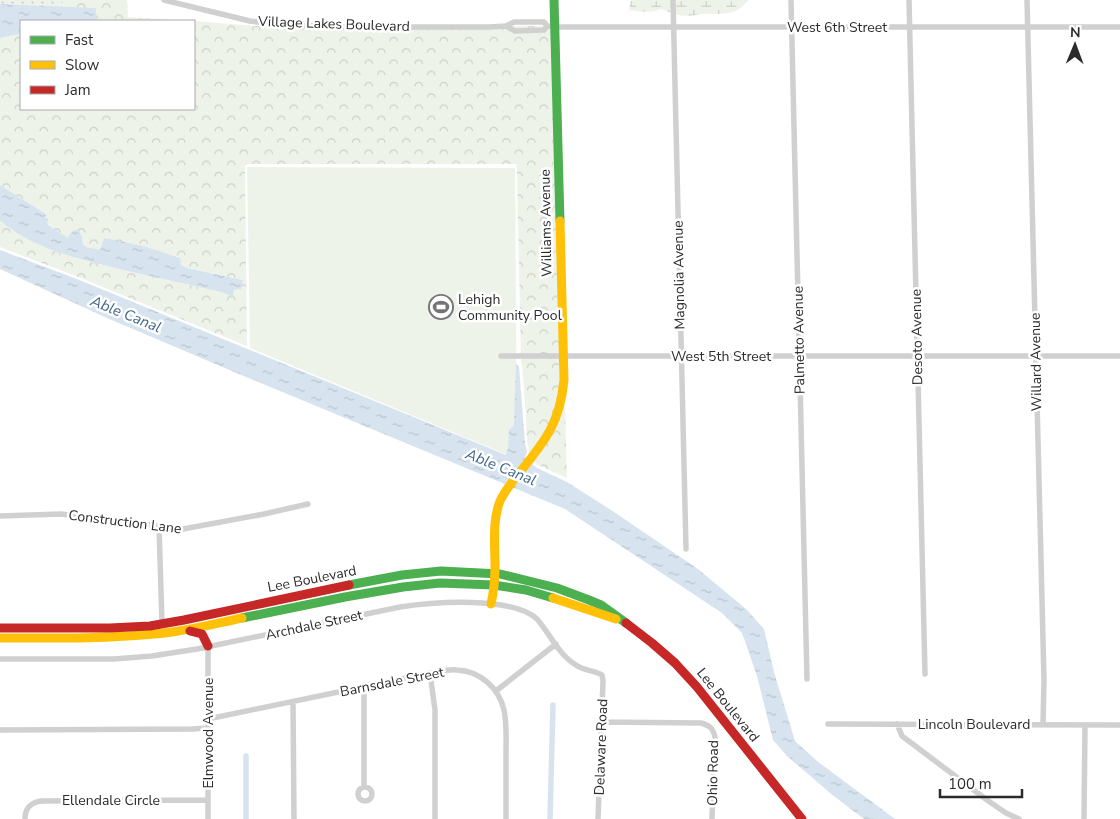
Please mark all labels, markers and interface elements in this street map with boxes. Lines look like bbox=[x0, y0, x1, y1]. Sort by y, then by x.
street label: Village Lakes Boulevard bbox=[257, 12, 410, 36]
street label: West 6th Street bbox=[787, 18, 887, 37]
legend bbox=[20, 20, 195, 110]
north arrow bbox=[1050, 20, 1100, 70]
text: N bbox=[1070, 23, 1081, 42]
text: Fast bbox=[65, 30, 94, 50]
text: Slow bbox=[65, 55, 100, 75]
text: Jam bbox=[64, 80, 91, 100]
street label: Williams Avenue bbox=[536, 169, 556, 277]
street label: Magnolia Avenue bbox=[669, 220, 689, 330]
street label: Palmetto Avenue bbox=[789, 286, 809, 394]
street label: Desoto Avenue bbox=[907, 289, 927, 385]
water label: Able Canal bbox=[87, 290, 164, 337]
place label: Lehigh Community Pool bbox=[458, 290, 563, 325]
sports icon: Lehigh Community Pool bbox=[428, 294, 454, 320]
street label: Willard Avenue bbox=[1026, 312, 1046, 412]
street label: West 5th Street bbox=[671, 347, 771, 366]
water label: Able Canal bbox=[462, 443, 539, 490]
street label: Construction Lane bbox=[68, 506, 182, 538]
street label: Lee Boulevard bbox=[266, 561, 358, 597]
street label: Archdale Street bbox=[264, 605, 364, 645]
street label: Barnsdale Street bbox=[338, 663, 446, 701]
street label: Lee Boulevard bbox=[692, 664, 764, 746]
street label: Elmwood Avenue bbox=[199, 678, 218, 788]
street label: Delaware Road bbox=[590, 698, 612, 796]
street label: Lincoln Boulevard bbox=[918, 715, 1030, 734]
street label: Ohio Road bbox=[703, 740, 723, 806]
scale bar bbox=[940, 766, 1022, 798]
text: 100 m bbox=[948, 774, 992, 794]
street label: Ellendale Circle bbox=[62, 791, 160, 810]

